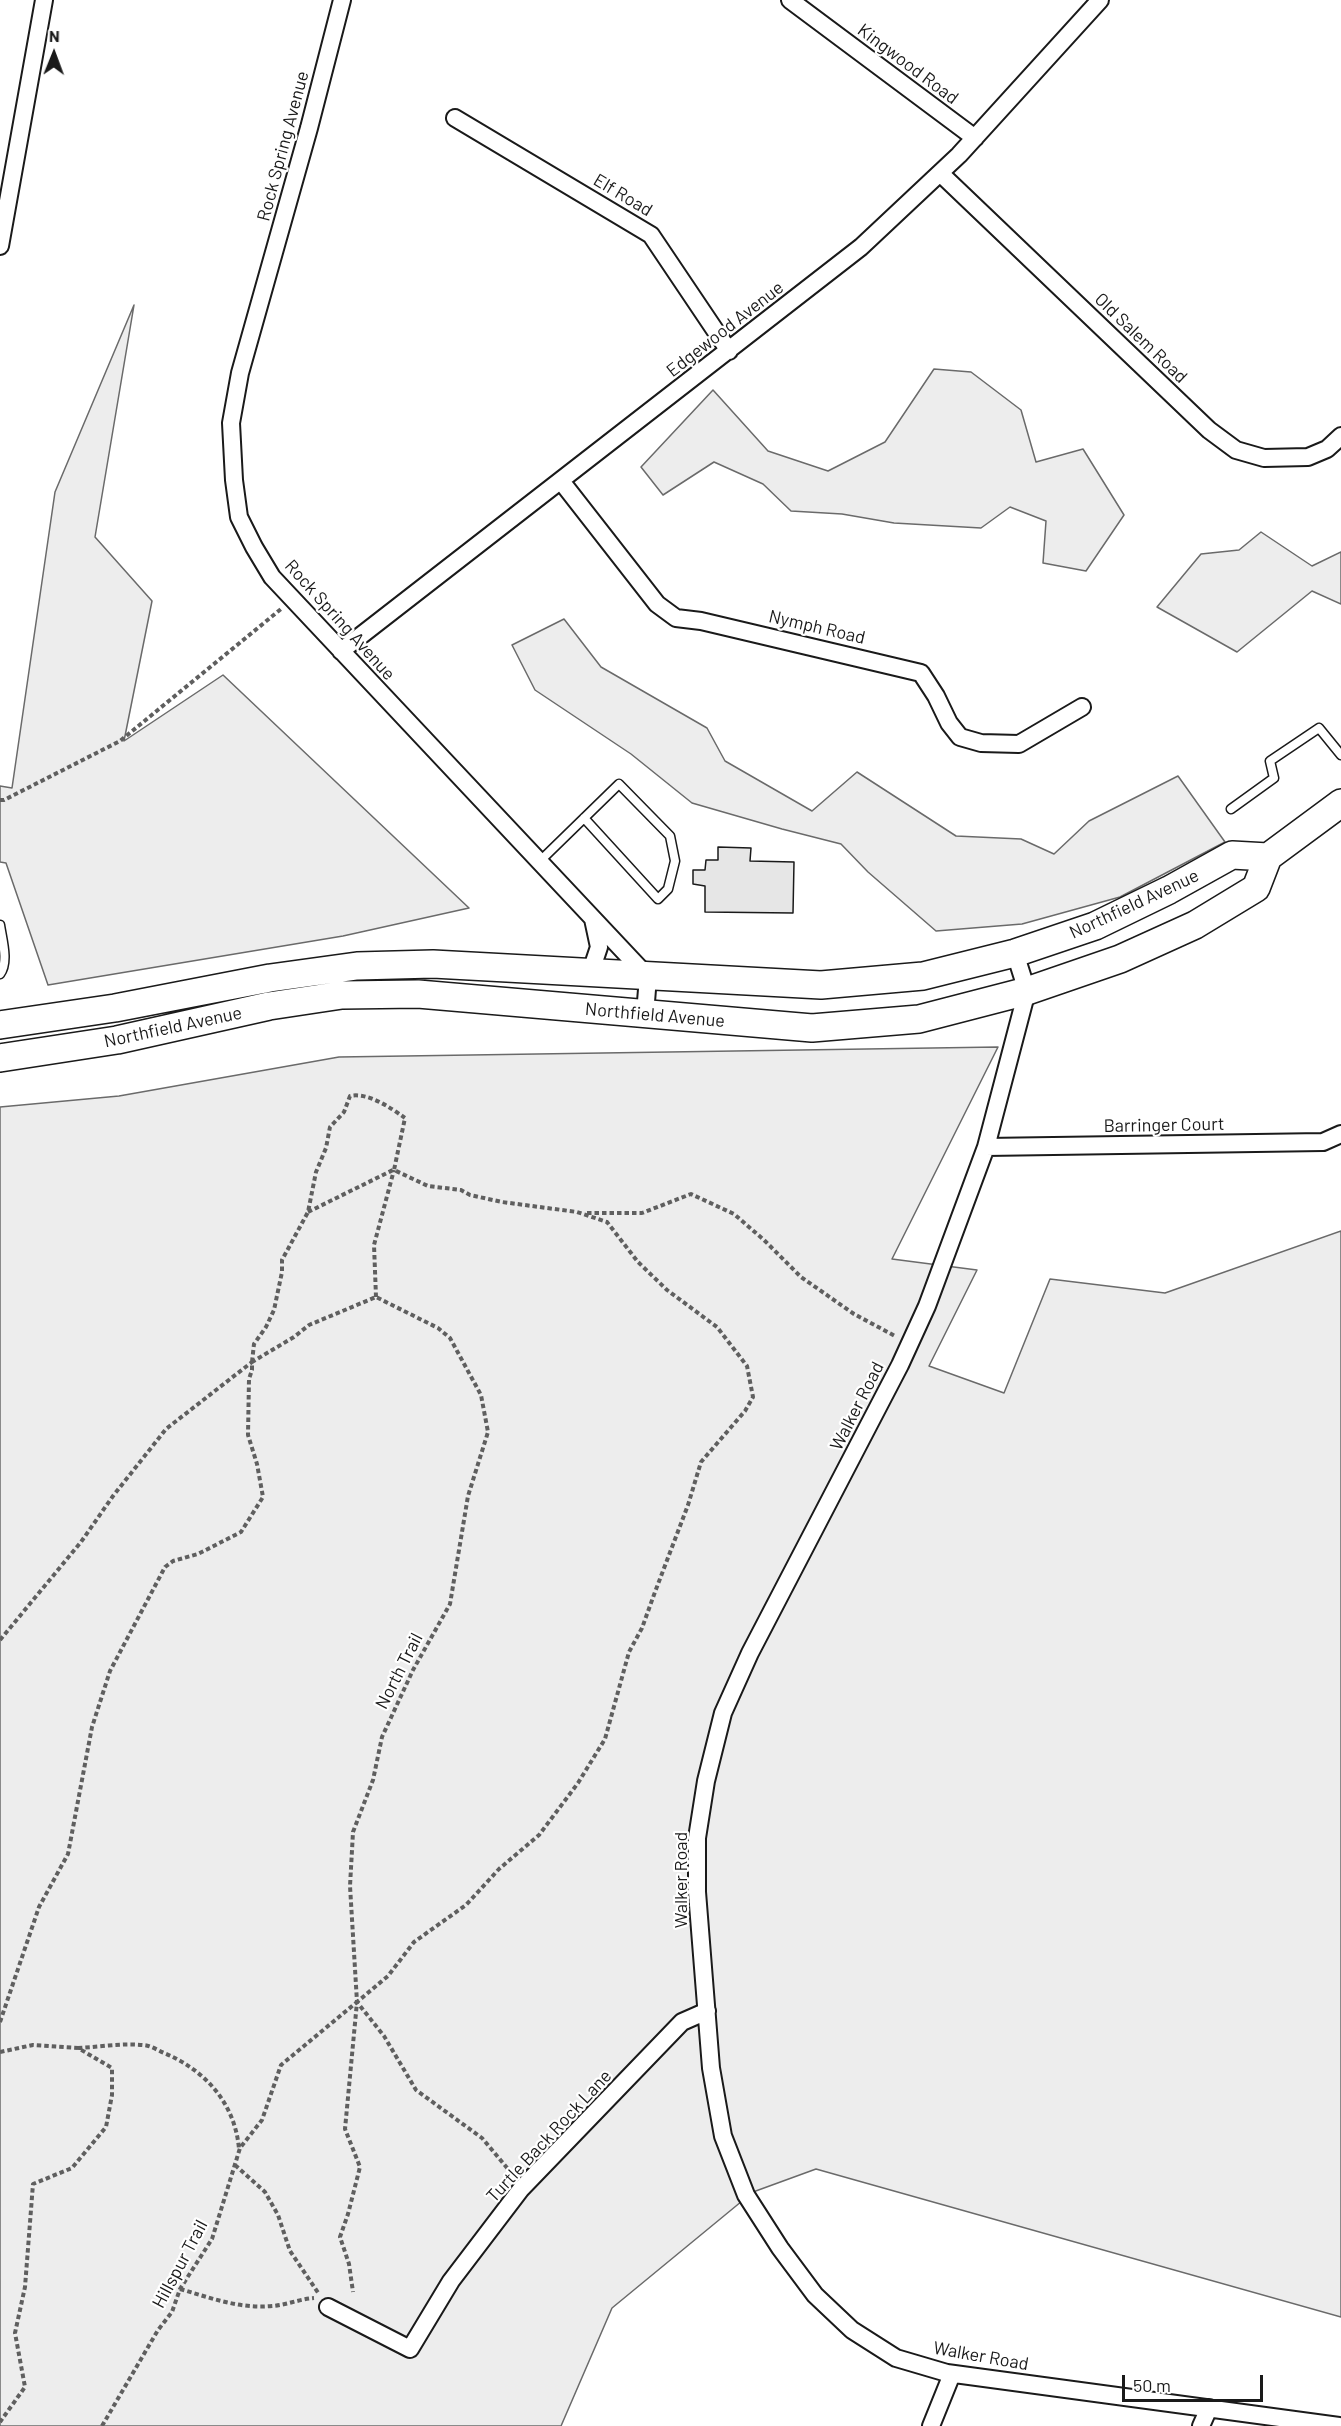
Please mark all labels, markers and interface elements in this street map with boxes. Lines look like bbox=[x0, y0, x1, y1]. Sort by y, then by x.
street label: Kingwood Road bbox=[853, 19, 963, 109]
north arrow bbox=[24, 24, 84, 84]
text: N bbox=[49, 26, 60, 45]
street label: Rock Spring Avenue bbox=[253, 69, 313, 223]
street label: Elf Road bbox=[590, 169, 656, 221]
street label: Edgewood Avenue bbox=[662, 277, 788, 381]
street label: Old Salem Road bbox=[1090, 288, 1192, 388]
street label: Rock Spring Avenue bbox=[280, 555, 400, 685]
street label: Nymph Road bbox=[767, 605, 867, 649]
street label: Northfield Avenue bbox=[1066, 865, 1202, 943]
street label: Northfield Avenue bbox=[584, 998, 726, 1032]
street label: Northfield Avenue bbox=[102, 1002, 244, 1052]
street label: Barringer Court bbox=[1103, 1113, 1225, 1137]
street label: Walker Road bbox=[825, 1358, 889, 1454]
street label: North Trail bbox=[371, 1629, 427, 1713]
street label: Walker Road bbox=[670, 1832, 692, 1928]
street label: Turtle Back Rock Lane bbox=[482, 2065, 616, 2207]
street label: Hillspur Trail bbox=[148, 2216, 212, 2312]
street label: Walker Road bbox=[932, 2337, 1030, 2375]
scale bar bbox=[1125, 2363, 1266, 2401]
text: 50 m bbox=[1133, 2374, 1171, 2396]

